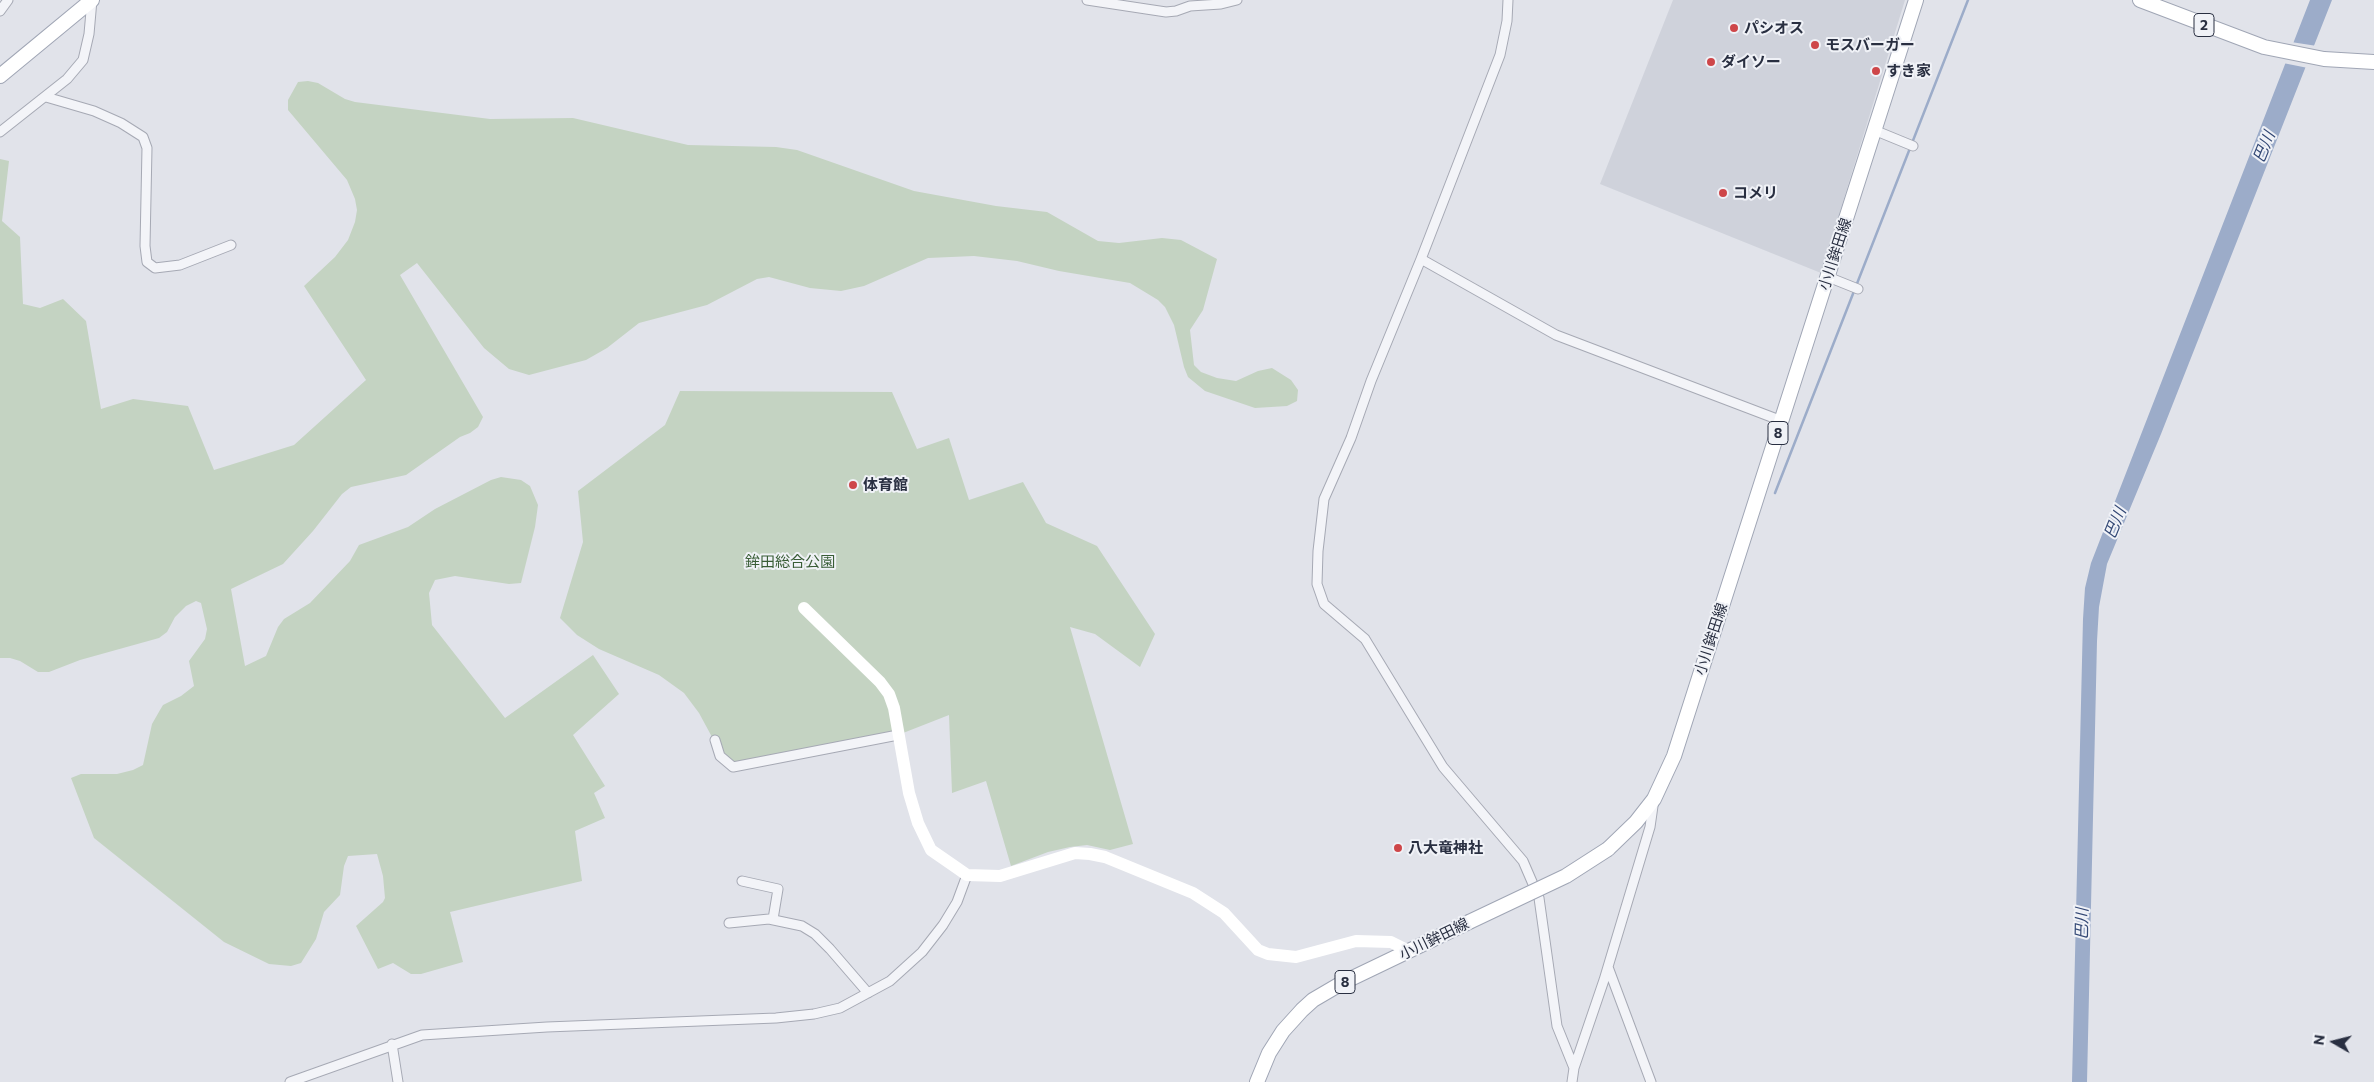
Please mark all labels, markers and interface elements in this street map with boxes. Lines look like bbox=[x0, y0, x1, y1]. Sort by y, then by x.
road number: 2 bbox=[2194, 14, 2214, 36]
place label: パシオス bbox=[1744, 19, 1804, 37]
marker: パシオス bbox=[1728, 22, 1740, 34]
place label: モスバーガー bbox=[1825, 36, 1915, 54]
marker: モスバーガー bbox=[1809, 39, 1821, 51]
place label: ダイソー bbox=[1721, 53, 1781, 71]
marker: ダイソー bbox=[1705, 56, 1717, 68]
place label: すき家 bbox=[1886, 62, 1931, 80]
marker: すき家 bbox=[1870, 65, 1882, 77]
water label: 巴川 bbox=[2249, 129, 2279, 165]
place label: コメリ bbox=[1733, 184, 1778, 202]
marker: コメリ bbox=[1717, 187, 1729, 199]
street label: 小川鉾田線 bbox=[1815, 216, 1855, 292]
road number: 8 bbox=[1768, 422, 1788, 444]
place label: 体育館 bbox=[863, 476, 908, 494]
marker: 体育館 bbox=[847, 479, 859, 491]
water label: 巴川 bbox=[2100, 505, 2130, 541]
park label: 鉾田総合公園 bbox=[745, 553, 835, 571]
street label: 小川鉾田線 bbox=[1691, 601, 1731, 677]
place label: 八大竜神社 bbox=[1408, 839, 1483, 857]
marker: 八大竜神社 bbox=[1392, 842, 1404, 854]
water label: 巴川 bbox=[2072, 908, 2092, 940]
street label: 小川鉾田線 bbox=[1396, 914, 1472, 964]
road number: 8 bbox=[1335, 970, 1355, 994]
north arrow bbox=[2309, 1017, 2359, 1067]
text: N bbox=[2310, 1033, 2328, 1046]

